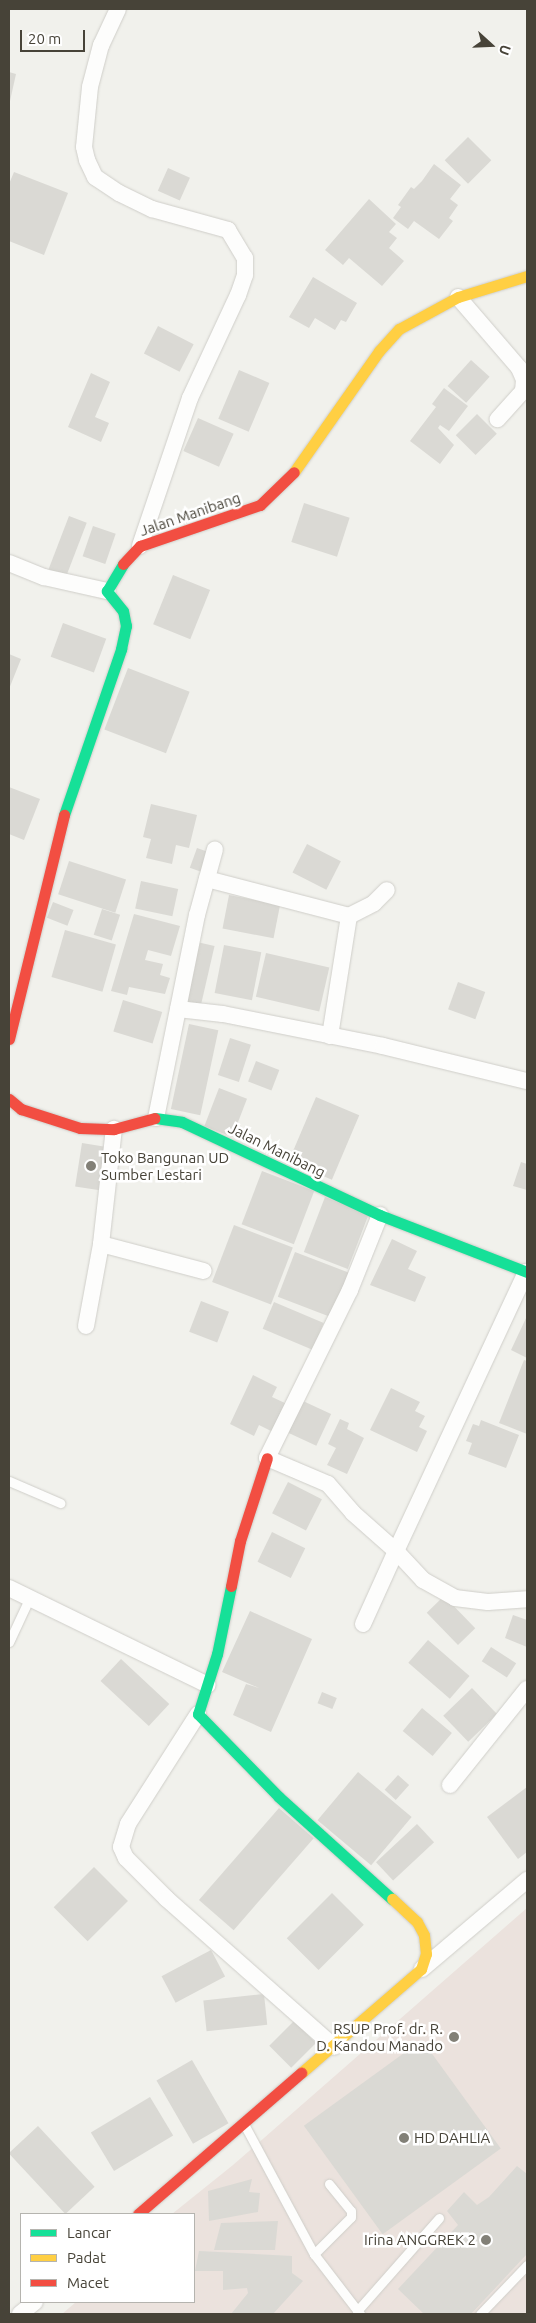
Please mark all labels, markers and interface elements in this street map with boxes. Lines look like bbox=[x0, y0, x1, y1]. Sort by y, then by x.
scale bar bbox=[22, 20, 88, 52]
north arrow bbox=[466, 20, 516, 70]
text: 20 m bbox=[28, 30, 61, 47]
text: U bbox=[496, 43, 514, 57]
street label: Jalan Manibang bbox=[137, 488, 243, 540]
street label: Jalan Manibang bbox=[226, 1119, 328, 1181]
place label: Toko Bangunan UD Sumber Lestari bbox=[101, 1148, 229, 1183]
marker: Toko Bangunan UD Sumber Lestari bbox=[85, 1160, 97, 1172]
place label: RSUP Prof. dr. R. D. Kandou Manado bbox=[316, 2019, 443, 2054]
marker: RSUP Prof. dr. R. D. Kandou Manado bbox=[447, 2030, 461, 2044]
place label: HD DAHLIA bbox=[414, 2129, 490, 2147]
marker: HD DAHLIA bbox=[398, 2132, 410, 2144]
legend bbox=[20, 2213, 195, 2303]
text: Lancar bbox=[67, 2224, 111, 2241]
place label: Irina ANGGREK 2 bbox=[364, 2231, 476, 2249]
marker: Irina ANGGREK 2 bbox=[480, 2234, 492, 2246]
text: Padat bbox=[67, 2249, 106, 2266]
text: Macet bbox=[67, 2274, 109, 2291]

